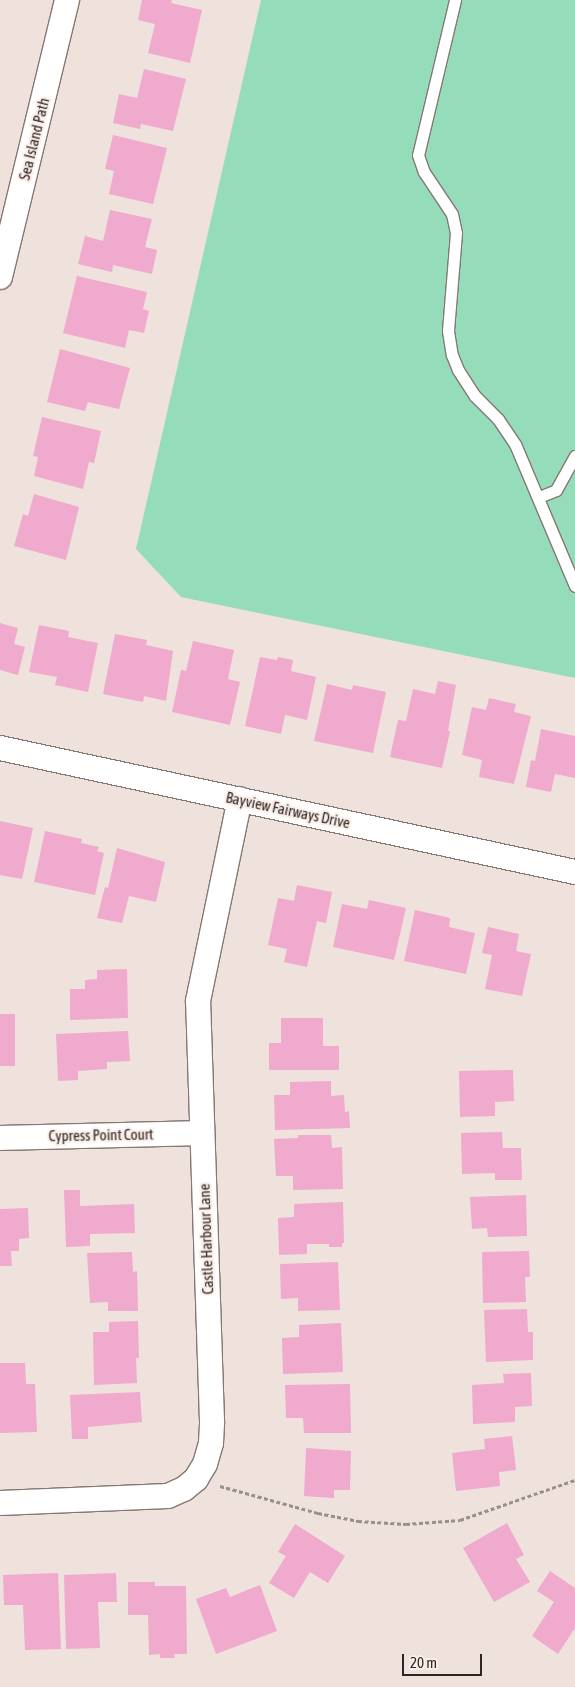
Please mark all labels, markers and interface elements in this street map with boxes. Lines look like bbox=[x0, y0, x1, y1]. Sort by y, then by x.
street label: Sea Island Path bbox=[15, 96, 53, 182]
street label: Bayview Fairways Drive bbox=[224, 788, 352, 832]
street label: Cypress Point Court bbox=[48, 1125, 154, 1145]
street label: Castle Harbour Lane bbox=[195, 1183, 217, 1295]
scale bar bbox=[405, 1644, 485, 1676]
text: 20 m bbox=[410, 1654, 437, 1671]

